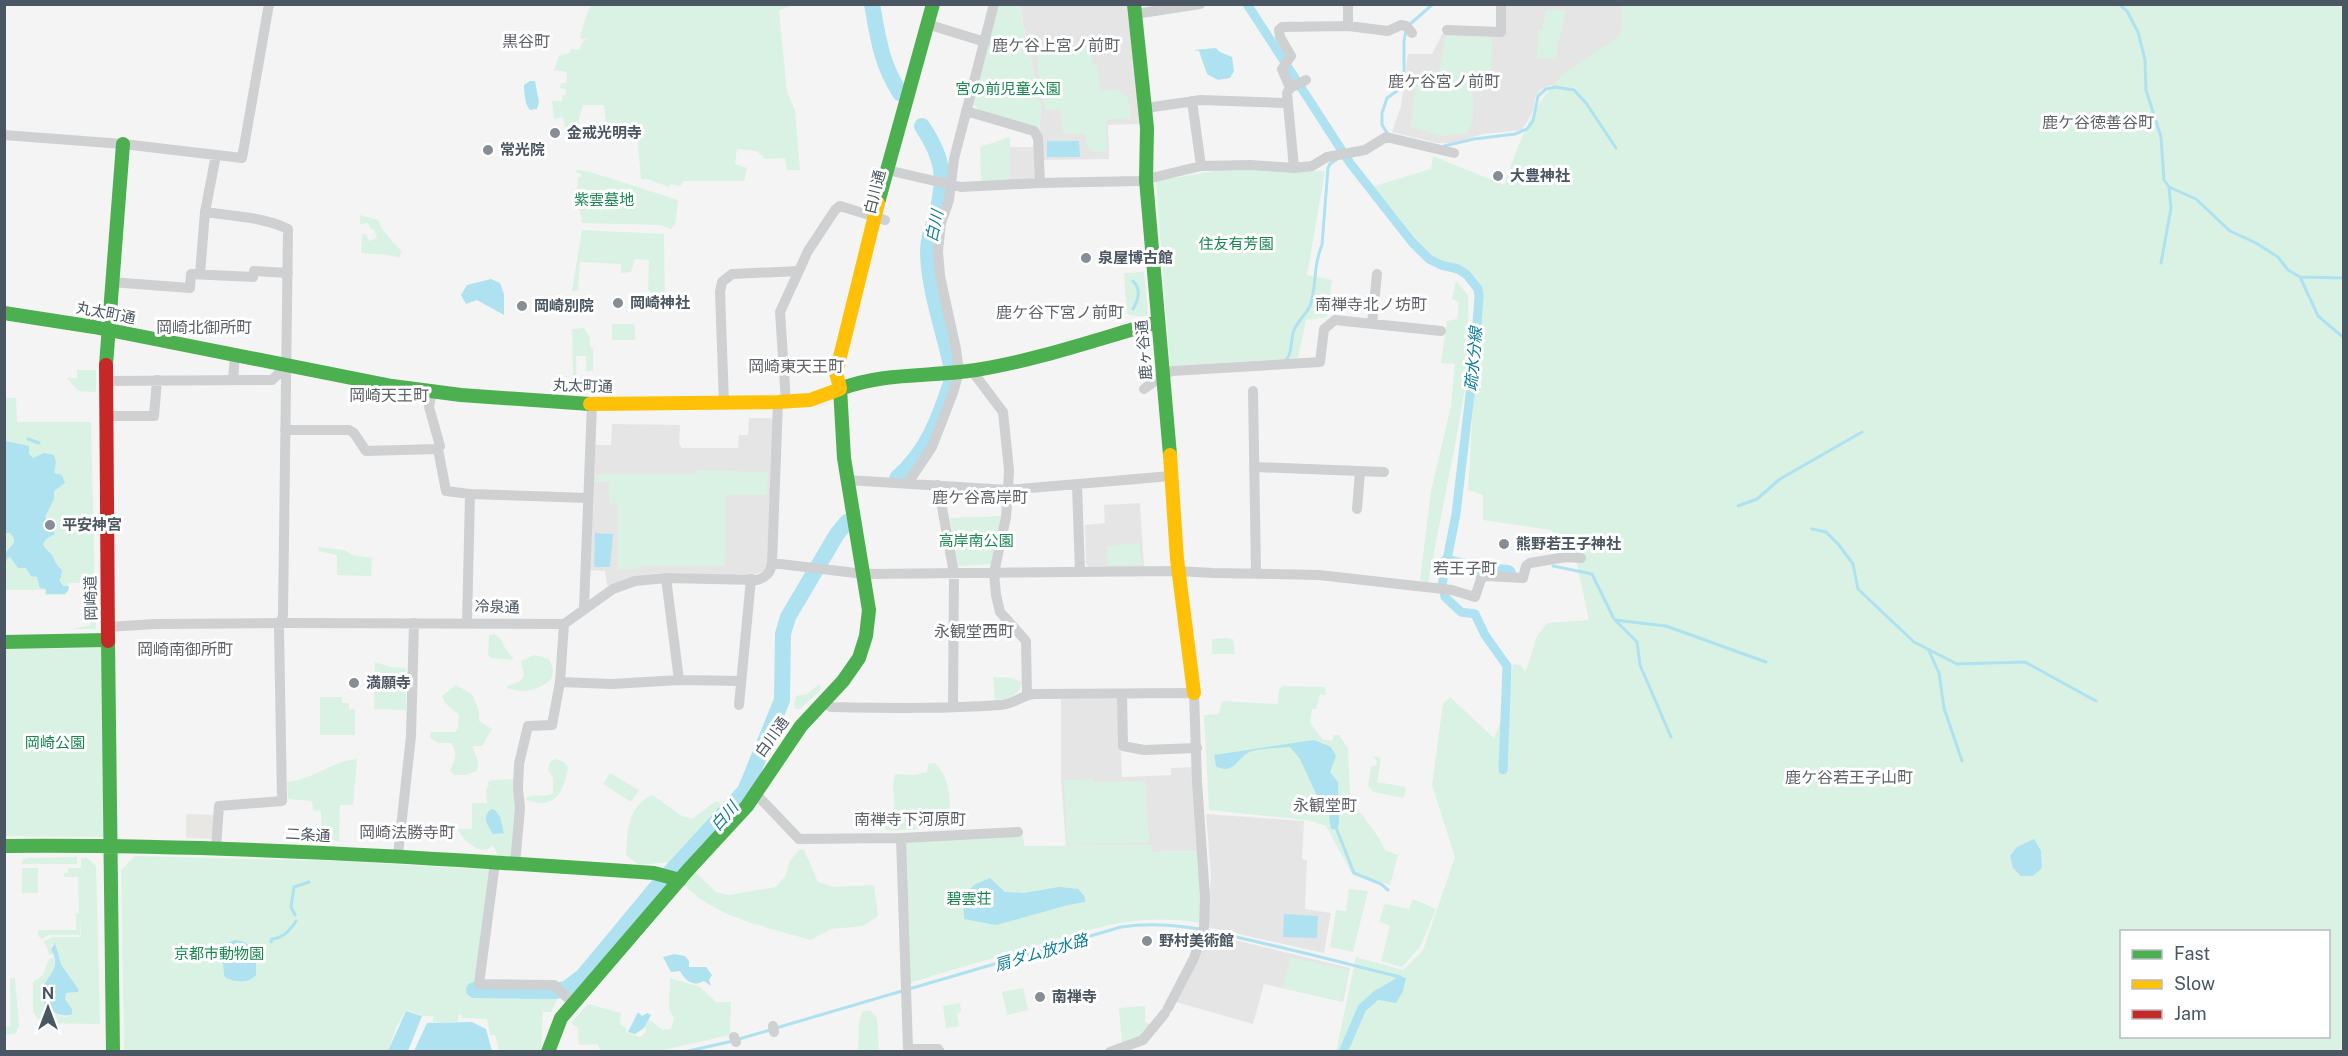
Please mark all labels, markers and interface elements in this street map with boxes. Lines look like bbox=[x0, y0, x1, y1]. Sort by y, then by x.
district label: 黒谷町 bbox=[502, 32, 550, 51]
district label: 鹿ケ谷上宮ノ前町 bbox=[992, 36, 1120, 55]
district label: 鹿ケ谷宮ノ前町 bbox=[1388, 72, 1500, 91]
park label: 宮の前児童公園 bbox=[955, 80, 1061, 97]
district label: 鹿ケ谷徳善谷町 bbox=[2042, 113, 2154, 132]
place label: 金戒光明寺 bbox=[567, 124, 642, 141]
marker: 金戒光明寺 bbox=[548, 126, 562, 140]
place label: 常光院 bbox=[500, 141, 545, 158]
marker: 常光院 bbox=[481, 143, 495, 157]
place label: 大豊神社 bbox=[1510, 167, 1570, 184]
street label: 白川通 bbox=[861, 168, 888, 216]
marker: 大豊神社 bbox=[1491, 169, 1505, 183]
park label: 紫雲墓地 bbox=[574, 191, 634, 208]
water label: 白川 bbox=[922, 207, 948, 244]
park label: 住友有芳園 bbox=[1198, 235, 1274, 252]
place label: 泉屋博古館 bbox=[1098, 249, 1173, 266]
marker: 泉屋博古館 bbox=[1079, 251, 1093, 265]
place label: 岡崎神社 bbox=[630, 294, 690, 311]
district label: 南禅寺北ノ坊町 bbox=[1315, 295, 1427, 314]
marker: 岡崎神社 bbox=[611, 296, 625, 310]
place label: 岡崎別院 bbox=[534, 297, 594, 314]
street label: 丸太町通 bbox=[75, 298, 137, 327]
marker: 岡崎別院 bbox=[515, 299, 529, 313]
district label: 鹿ケ谷下宮ノ前町 bbox=[996, 303, 1124, 322]
district label: 岡崎北御所町 bbox=[156, 318, 252, 337]
street label: 鹿ヶ谷通 bbox=[1132, 319, 1155, 381]
water label: 疏水分線 bbox=[1461, 324, 1486, 392]
district label: 岡崎東天王町 bbox=[748, 357, 844, 376]
street label: 丸太町通 bbox=[553, 376, 613, 395]
district label: 岡崎天王町 bbox=[349, 386, 429, 405]
district label: 鹿ケ谷高岸町 bbox=[932, 488, 1028, 507]
place label: 平安神宮 bbox=[62, 516, 122, 533]
marker: 平安神宮 bbox=[43, 518, 57, 532]
park label: 高岸南公園 bbox=[938, 532, 1014, 549]
place label: 熊野若王子神社 bbox=[1516, 535, 1621, 552]
marker: 熊野若王子神社 bbox=[1497, 537, 1511, 551]
district label: 若王子町 bbox=[1433, 559, 1497, 578]
street label: 岡崎道 bbox=[82, 575, 99, 621]
street label: 冷泉通 bbox=[474, 598, 520, 615]
district label: 永観堂西町 bbox=[934, 622, 1014, 641]
district label: 岡崎南御所町 bbox=[137, 640, 233, 659]
place label: 満願寺 bbox=[366, 674, 411, 691]
marker: 満願寺 bbox=[347, 676, 361, 690]
street label: 白川通 bbox=[751, 714, 792, 760]
park label: 岡崎公園 bbox=[25, 734, 85, 751]
district label: 鹿ケ谷若王子山町 bbox=[1785, 768, 1913, 787]
district label: 永観堂町 bbox=[1293, 796, 1357, 815]
water label: 白川 bbox=[707, 797, 743, 835]
district label: 南禅寺下河原町 bbox=[854, 810, 966, 829]
district label: 岡崎法勝寺町 bbox=[359, 823, 455, 842]
street label: 二条通 bbox=[285, 825, 331, 844]
park label: 碧雲荘 bbox=[946, 890, 992, 907]
water label: 扇ダム放水路 bbox=[992, 930, 1092, 975]
legend bbox=[2120, 930, 2330, 1038]
place label: 野村美術館 bbox=[1159, 932, 1234, 949]
marker: 野村美術館 bbox=[1140, 934, 1154, 948]
text: Fast bbox=[2174, 943, 2210, 964]
park label: 京都市動物園 bbox=[174, 945, 264, 962]
text: Slow bbox=[2174, 973, 2215, 994]
north arrow bbox=[18, 978, 78, 1038]
text: N bbox=[42, 984, 54, 1003]
place label: 南禅寺 bbox=[1052, 988, 1097, 1005]
marker: 南禅寺 bbox=[1033, 990, 1047, 1004]
text: Jam bbox=[2174, 1003, 2207, 1024]

